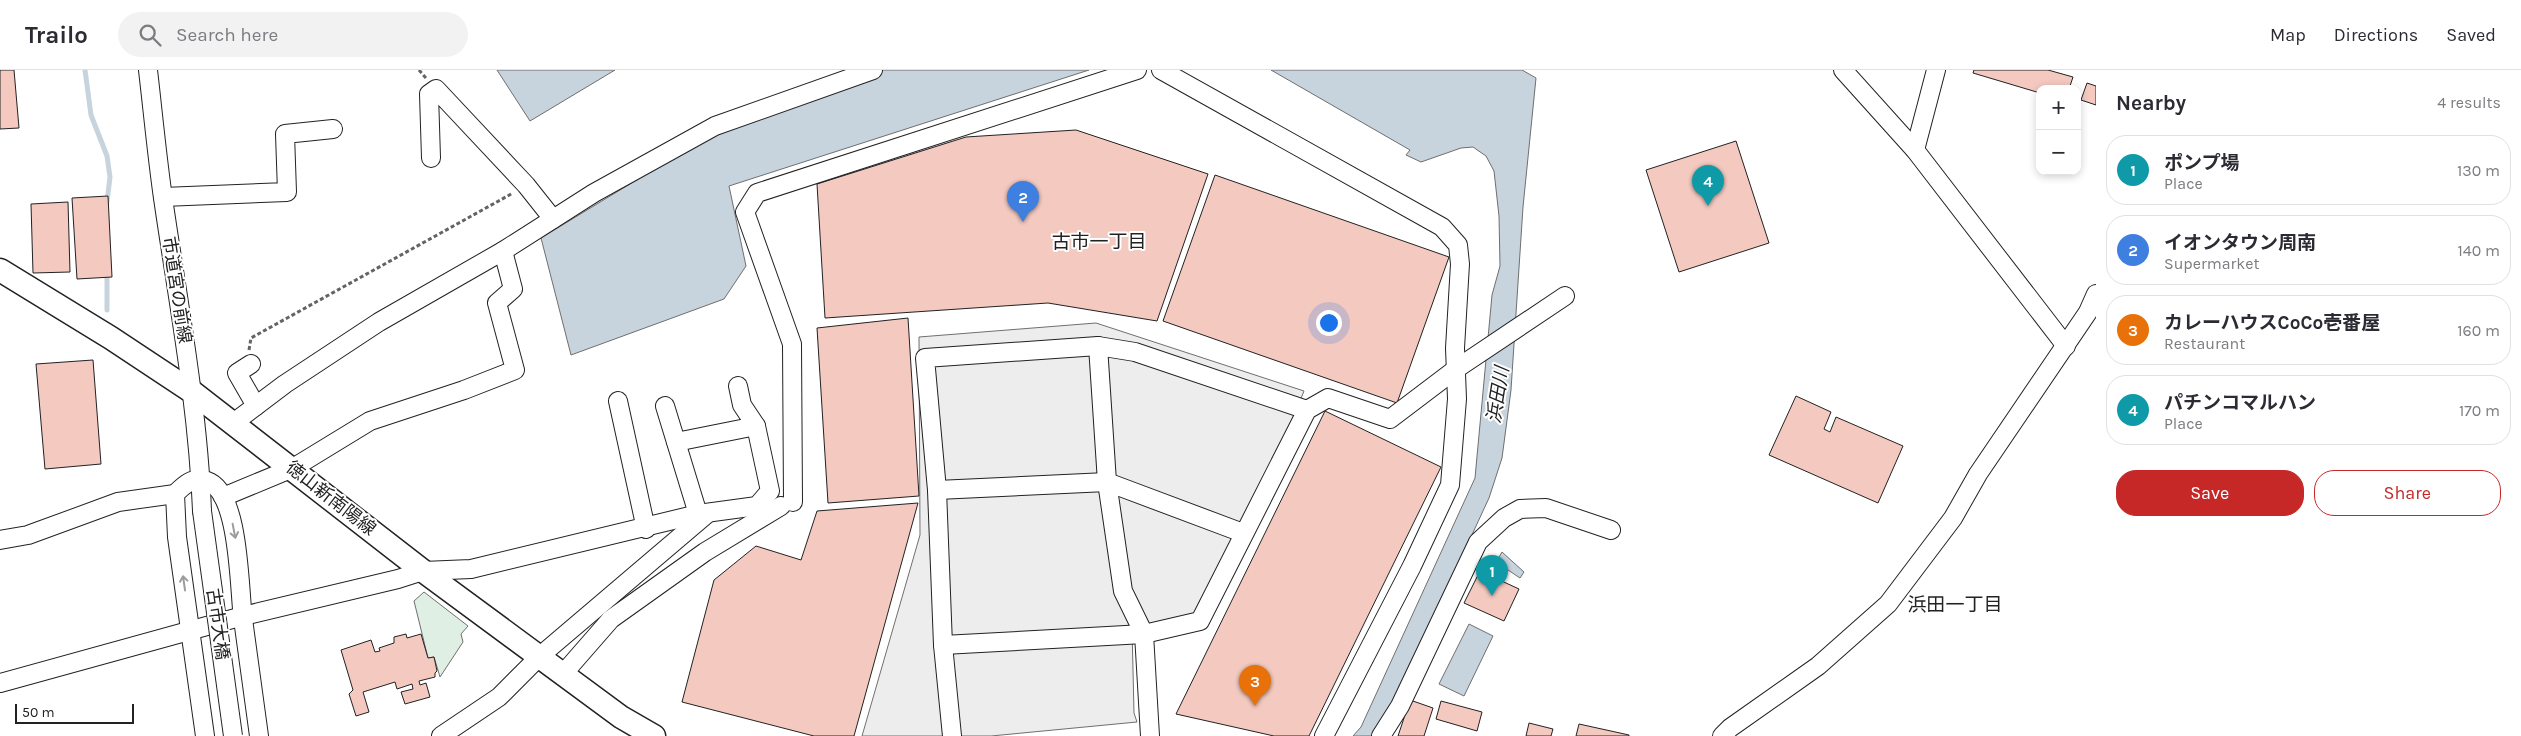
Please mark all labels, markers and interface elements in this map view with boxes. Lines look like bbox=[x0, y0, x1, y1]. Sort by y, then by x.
search box bbox=[118, 12, 468, 57]
text: Trailo bbox=[25, 21, 88, 49]
icon: search bbox=[136, 21, 164, 49]
text: Search here bbox=[176, 24, 278, 46]
text: Map bbox=[2270, 24, 2306, 46]
text: Directions bbox=[2334, 24, 2418, 46]
text: Saved bbox=[2446, 24, 2496, 46]
map controls bbox=[2036, 85, 2081, 175]
button: + bbox=[2036, 85, 2081, 130]
text: Nearby bbox=[2116, 91, 2186, 115]
text: 4 results bbox=[2437, 93, 2501, 112]
button: − bbox=[2036, 130, 2081, 175]
text: ポンプ場 bbox=[2164, 152, 2239, 174]
text: 1 bbox=[2130, 161, 2136, 180]
text: 130 m bbox=[2457, 161, 2500, 180]
pin: 4 bbox=[1692, 165, 1724, 206]
text: Place bbox=[2164, 174, 2203, 193]
pin: 2 bbox=[1007, 181, 1039, 222]
district label: 古市一丁目 bbox=[1051, 231, 1147, 253]
text: イオンタウン周南 bbox=[2164, 232, 2316, 254]
street label: 市道宮の前線 bbox=[158, 235, 196, 345]
text: 2 bbox=[2128, 241, 2138, 260]
text: 140 m bbox=[2458, 241, 2500, 260]
text: Supermarket bbox=[2164, 254, 2260, 273]
your location bbox=[1316, 310, 1342, 336]
text: カレーハウスCoCo壱番屋 bbox=[2164, 312, 2380, 334]
text: 3 bbox=[2128, 321, 2138, 340]
text: 160 m bbox=[2457, 321, 2500, 340]
text: Restaurant bbox=[2164, 334, 2245, 353]
water label: 浜田川 bbox=[1483, 363, 1514, 425]
text: パチンコマルハン bbox=[2164, 392, 2316, 414]
text: 4 bbox=[2128, 401, 2138, 420]
text: 170 m bbox=[2459, 401, 2500, 420]
text: Place bbox=[2164, 414, 2203, 433]
street label: 徳山新南陽線 bbox=[282, 456, 380, 540]
button: Save bbox=[2116, 470, 2304, 516]
button: Share bbox=[2314, 470, 2501, 516]
one-way arrow bbox=[230, 523, 239, 539]
pin: 1 bbox=[1476, 555, 1508, 596]
one-way arrow bbox=[179, 575, 189, 591]
street label: 古市大橋 bbox=[202, 587, 234, 661]
district label: 浜田一丁目 bbox=[1907, 594, 2003, 616]
pin: 3 bbox=[1239, 665, 1271, 706]
scale bar bbox=[15, 701, 134, 724]
text: 50 m bbox=[22, 704, 55, 721]

